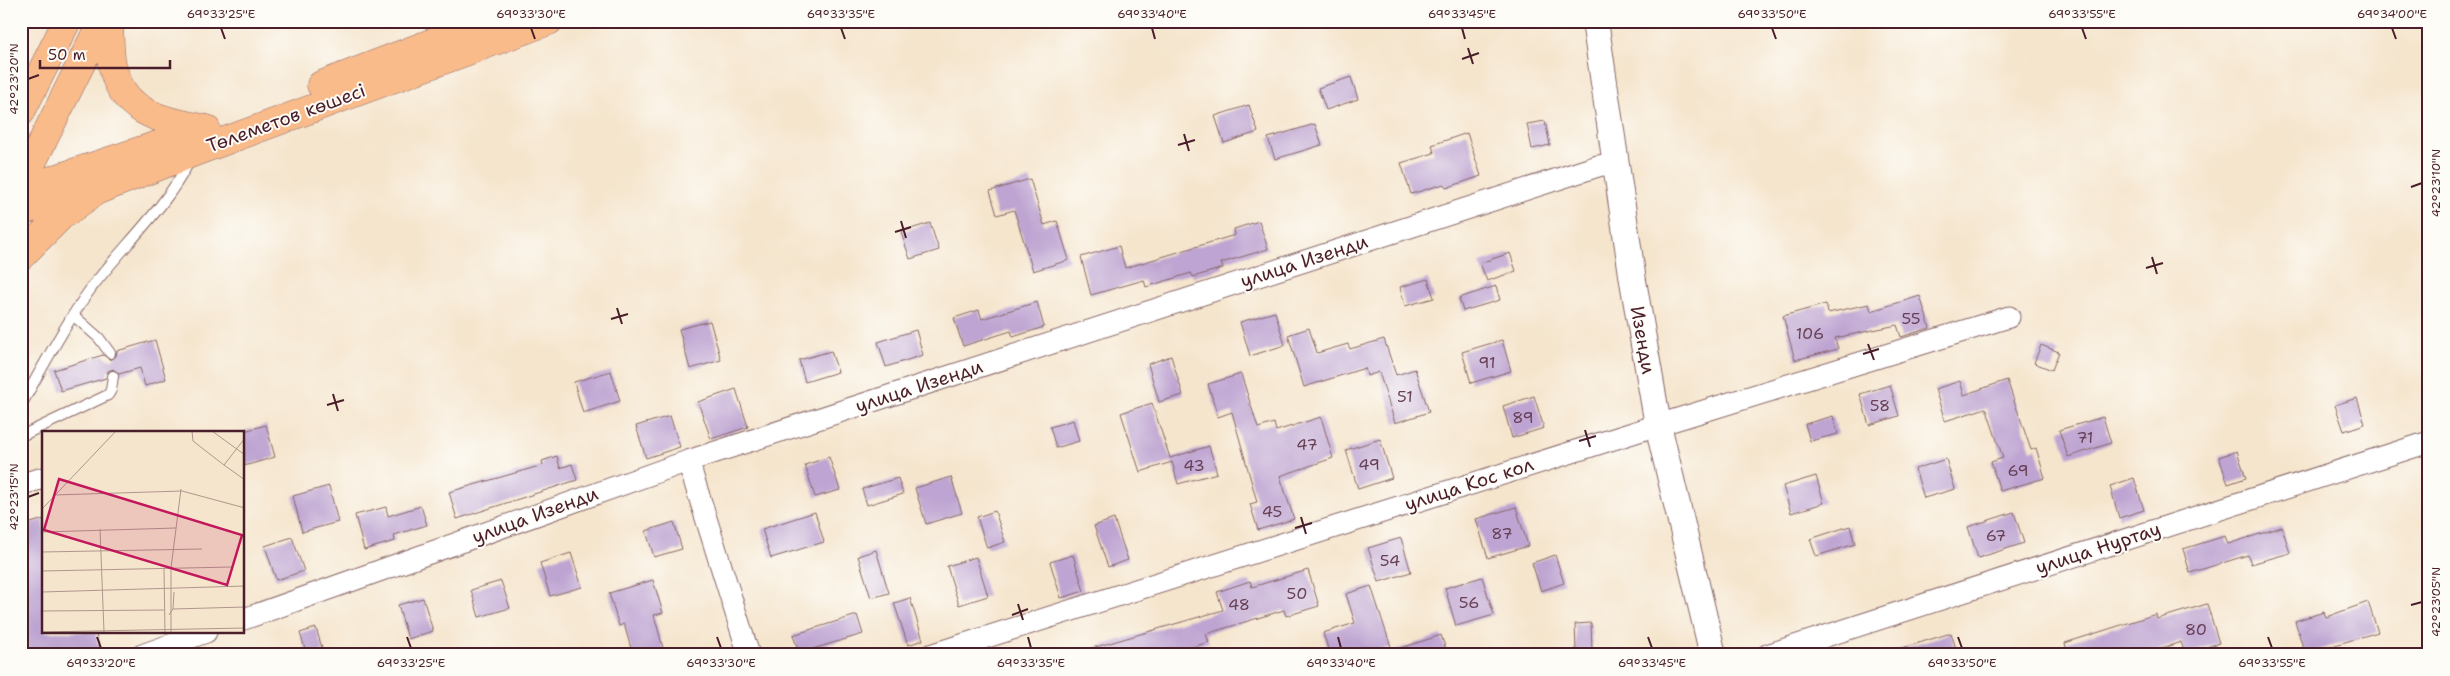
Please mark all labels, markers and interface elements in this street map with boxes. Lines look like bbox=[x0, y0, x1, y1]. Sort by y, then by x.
text: 69°33'25"E bbox=[187, 6, 255, 22]
text: 69°33'30"E bbox=[496, 6, 566, 22]
text: 69°33'35"E bbox=[807, 6, 875, 22]
text: 69°33'40"E bbox=[1117, 6, 1187, 22]
text: 69°33'45"E bbox=[1428, 6, 1496, 22]
text: 69°33'50"E bbox=[1737, 6, 1807, 22]
text: 69°33'55"E bbox=[2048, 6, 2116, 22]
text: 69°34'00"E bbox=[2357, 6, 2427, 22]
scale bar bbox=[40, 38, 170, 70]
text: 42°23'20"N bbox=[6, 43, 22, 115]
text: 50 m bbox=[48, 45, 86, 65]
street label: Төлеметов көшесі bbox=[203, 78, 369, 158]
text: 42°23'10"N bbox=[2428, 149, 2444, 217]
street label: улица Изенди bbox=[1237, 229, 1371, 293]
street label: Изенди bbox=[1625, 304, 1661, 376]
house number: 55 bbox=[1901, 308, 1921, 329]
house number: 106 bbox=[1796, 323, 1824, 344]
house number: 91 bbox=[1478, 352, 1496, 373]
street label: улица Изенди bbox=[852, 354, 986, 418]
house number: 51 bbox=[1397, 386, 1413, 407]
house number: 58 bbox=[1870, 395, 1890, 416]
house number: 89 bbox=[1512, 407, 1534, 428]
house number: 71 bbox=[2076, 427, 2094, 448]
inset map bbox=[42, 431, 245, 634]
house number: 47 bbox=[1296, 434, 1318, 455]
street label: улица Кос кол bbox=[1401, 451, 1537, 517]
house number: 49 bbox=[1358, 454, 1380, 475]
house number: 43 bbox=[1183, 455, 1205, 476]
house number: 69 bbox=[2007, 460, 2029, 481]
text: 42°23'15"N bbox=[6, 463, 22, 531]
street label: улица Изенди bbox=[468, 481, 602, 549]
house number: 45 bbox=[1262, 501, 1282, 522]
street label: улица Нуртау bbox=[2032, 516, 2164, 580]
house number: 87 bbox=[1491, 523, 1513, 544]
house number: 67 bbox=[1986, 525, 2006, 546]
house number: 54 bbox=[1380, 550, 1400, 571]
text: 42°23'05"N bbox=[2428, 567, 2444, 637]
house number: 50 bbox=[1287, 583, 1307, 604]
house number: 56 bbox=[1459, 592, 1479, 613]
house number: 48 bbox=[1228, 594, 1250, 615]
house number: 80 bbox=[2185, 619, 2207, 640]
text: 69°33'20"E bbox=[66, 655, 136, 671]
text: 69°33'25"E bbox=[377, 655, 445, 671]
text: 69°33'30"E bbox=[686, 655, 756, 671]
text: 69°33'35"E bbox=[997, 655, 1065, 671]
text: 69°33'40"E bbox=[1306, 655, 1376, 671]
text: 69°33'45"E bbox=[1618, 655, 1686, 671]
text: 69°33'50"E bbox=[1927, 655, 1997, 671]
text: 69°33'55"E bbox=[2238, 655, 2306, 671]

